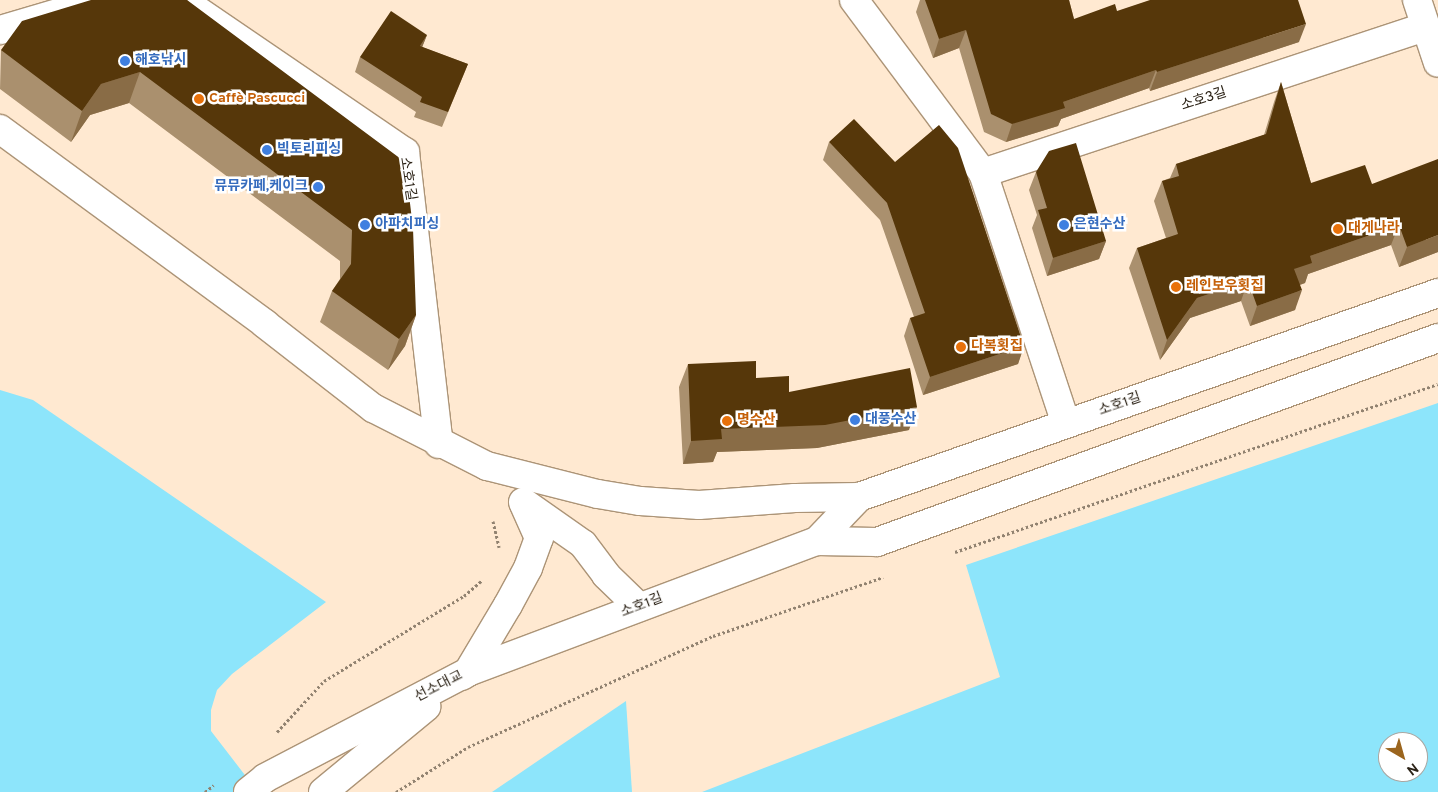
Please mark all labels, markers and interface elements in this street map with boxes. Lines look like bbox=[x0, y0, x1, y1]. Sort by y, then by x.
place label: 해호낚시 bbox=[135, 53, 187, 69]
marker: 해호낚시 bbox=[119, 55, 131, 67]
street label: 소호3길 bbox=[1179, 85, 1229, 115]
place label: Caffè Pascucci bbox=[209, 91, 305, 107]
marker: Caffè Pascucci bbox=[193, 93, 205, 105]
place label: 빅토리피싱 bbox=[277, 142, 341, 158]
marker: 빅토리피싱 bbox=[261, 144, 273, 156]
street label: 소호1길 bbox=[395, 156, 419, 202]
place label: 뮤뮤카페,케이크 bbox=[214, 179, 308, 195]
marker: 뮤뮤카페,케이크 bbox=[312, 181, 324, 193]
place label: 아파치피싱 bbox=[375, 217, 439, 233]
place label: 은현수산 bbox=[1074, 217, 1126, 233]
marker: 아파치피싱 bbox=[359, 219, 371, 231]
marker: 은현수산 bbox=[1058, 219, 1070, 231]
place label: 대게나라 bbox=[1348, 221, 1400, 237]
marker: 대게나라 bbox=[1332, 223, 1344, 235]
place label: 레인보우횟집 bbox=[1186, 279, 1263, 295]
marker: 레인보우횟집 bbox=[1170, 281, 1182, 293]
place label: 다복횟집 bbox=[971, 339, 1023, 355]
marker: 다복횟집 bbox=[955, 341, 967, 353]
street label: 소호1길 bbox=[1097, 390, 1143, 420]
place label: 대풍수산 bbox=[865, 412, 917, 428]
place label: 명수산 bbox=[737, 413, 776, 429]
marker: 대풍수산 bbox=[849, 414, 861, 426]
marker: 명수산 bbox=[721, 415, 733, 427]
street label: 소호1길 bbox=[619, 590, 665, 622]
street label: 선소대교 bbox=[412, 668, 466, 706]
north arrow bbox=[1378, 732, 1428, 782]
text: N bbox=[1403, 759, 1421, 778]

